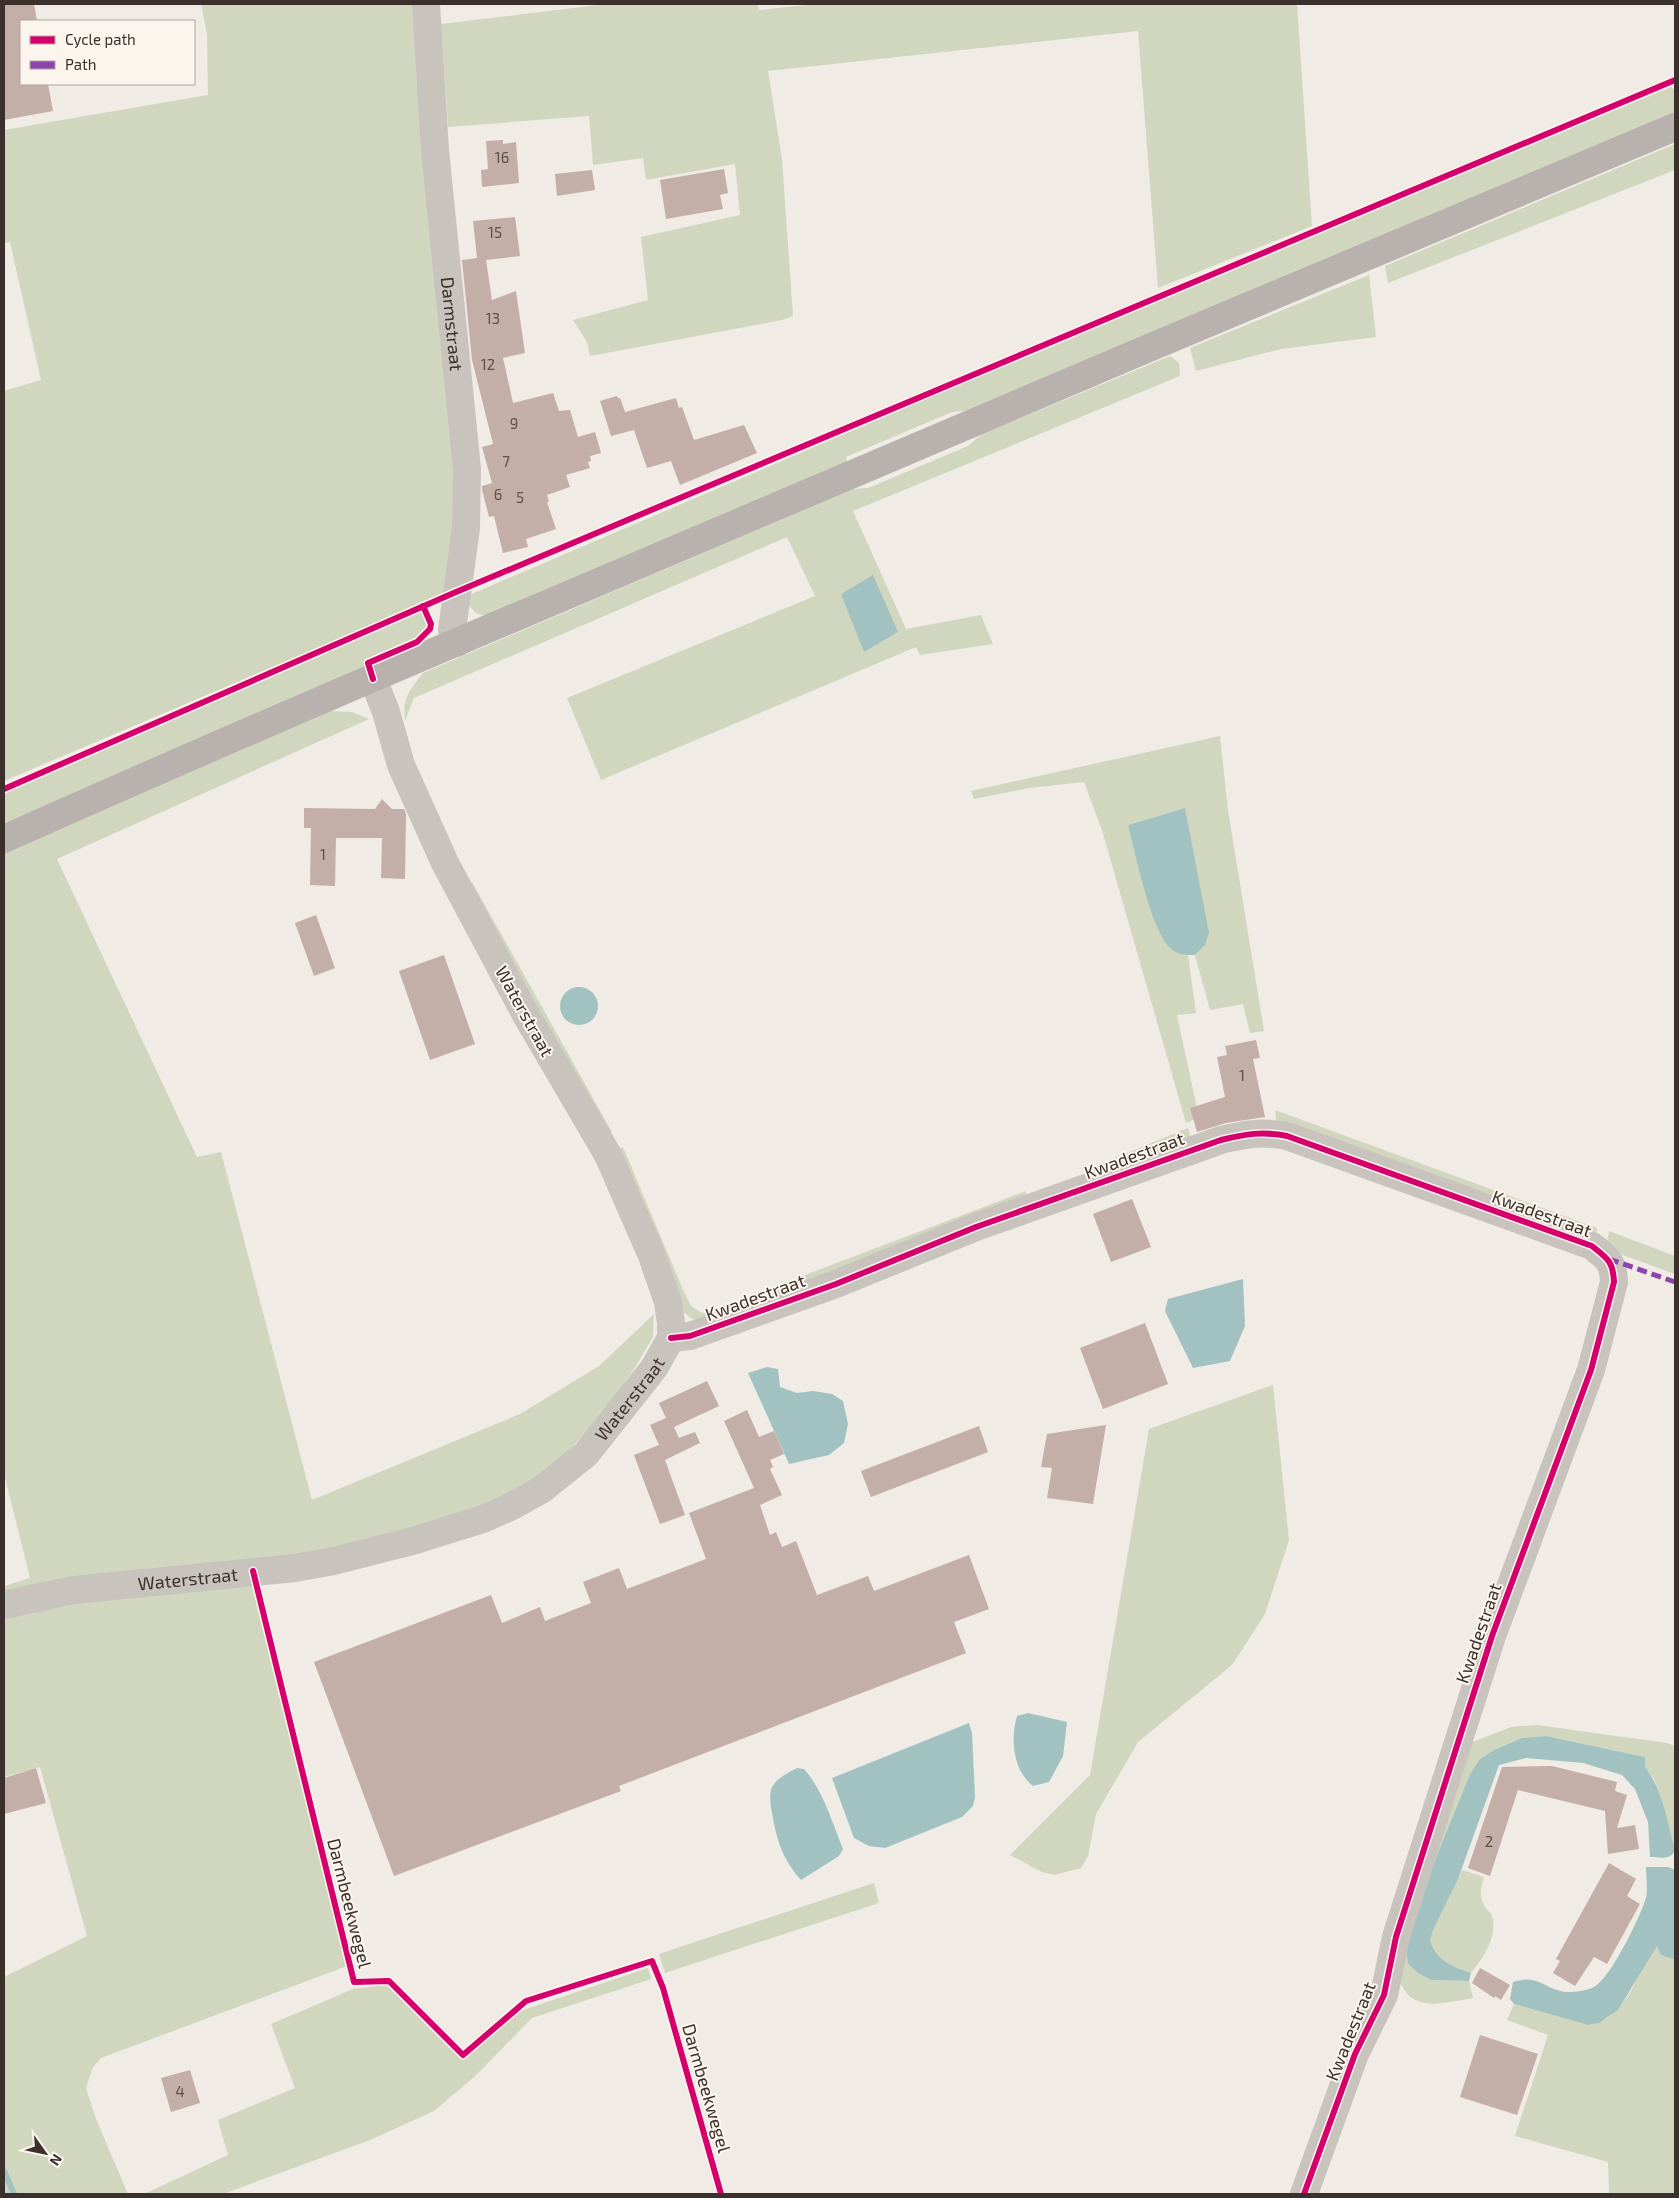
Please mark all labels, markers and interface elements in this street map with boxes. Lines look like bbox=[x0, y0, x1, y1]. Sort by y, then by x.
legend bbox=[20, 20, 195, 85]
text: Cycle path bbox=[65, 30, 136, 48]
text: Path bbox=[65, 55, 96, 73]
house number: 16 bbox=[495, 148, 509, 166]
house number: 15 bbox=[488, 223, 502, 241]
street label: Darmstraat bbox=[437, 276, 468, 372]
house number: 13 bbox=[486, 309, 500, 327]
house number: 12 bbox=[481, 355, 495, 373]
house number: 9 bbox=[510, 414, 518, 432]
house number: 7 bbox=[502, 452, 510, 470]
house number: 6 bbox=[494, 485, 502, 503]
house number: 5 bbox=[516, 488, 524, 506]
house number: 1 bbox=[320, 845, 326, 863]
street label: Waterstraat bbox=[491, 962, 559, 1060]
house number: 1 bbox=[1239, 1066, 1245, 1084]
street label: Kwadestraat bbox=[1081, 1127, 1187, 1183]
street label: Kwadestraat bbox=[1489, 1185, 1595, 1241]
street label: Kwadestraat bbox=[702, 1269, 808, 1325]
street label: Waterstraat bbox=[590, 1353, 669, 1445]
street label: Waterstraat bbox=[137, 1563, 239, 1595]
street label: Kwadestraat bbox=[1451, 1580, 1505, 1686]
house number: 2 bbox=[1485, 1832, 1493, 1850]
street label: Darmbeekwegel bbox=[323, 1836, 377, 1971]
street label: Kwadestraat bbox=[1320, 1978, 1380, 2084]
street label: Darmbeekwegel bbox=[678, 2021, 736, 2156]
house number: 4 bbox=[175, 2082, 185, 2100]
north arrow bbox=[20, 2128, 70, 2178]
text: N bbox=[46, 2151, 66, 2169]

